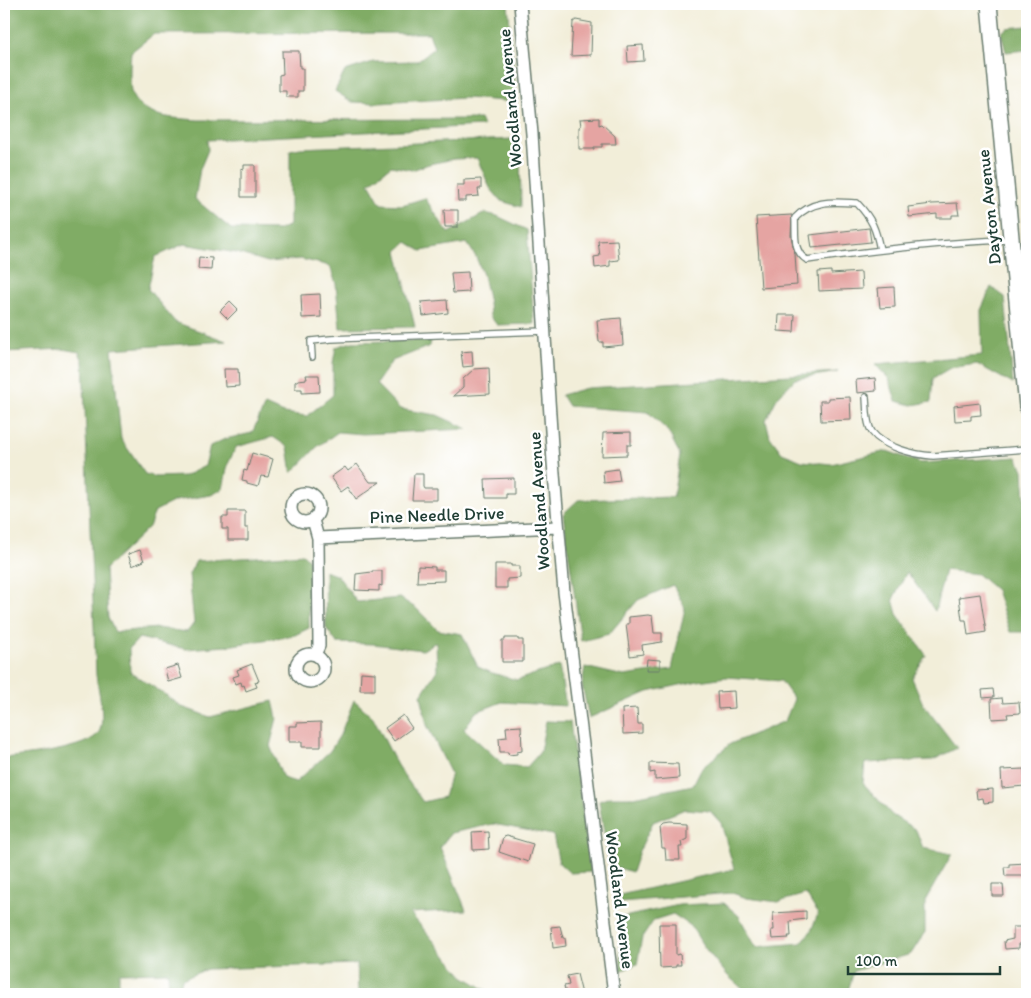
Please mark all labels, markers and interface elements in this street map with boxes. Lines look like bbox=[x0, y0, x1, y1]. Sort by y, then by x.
street label: Woodland Avenue bbox=[493, 28, 527, 168]
street label: Dayton Avenue bbox=[972, 148, 1006, 266]
street label: Woodland Avenue bbox=[523, 431, 555, 571]
street label: Pine Needle Drive bbox=[369, 502, 505, 528]
street label: Woodland Avenue bbox=[601, 830, 639, 970]
scale bar bbox=[848, 943, 1001, 975]
text: 100 m bbox=[856, 952, 898, 970]

